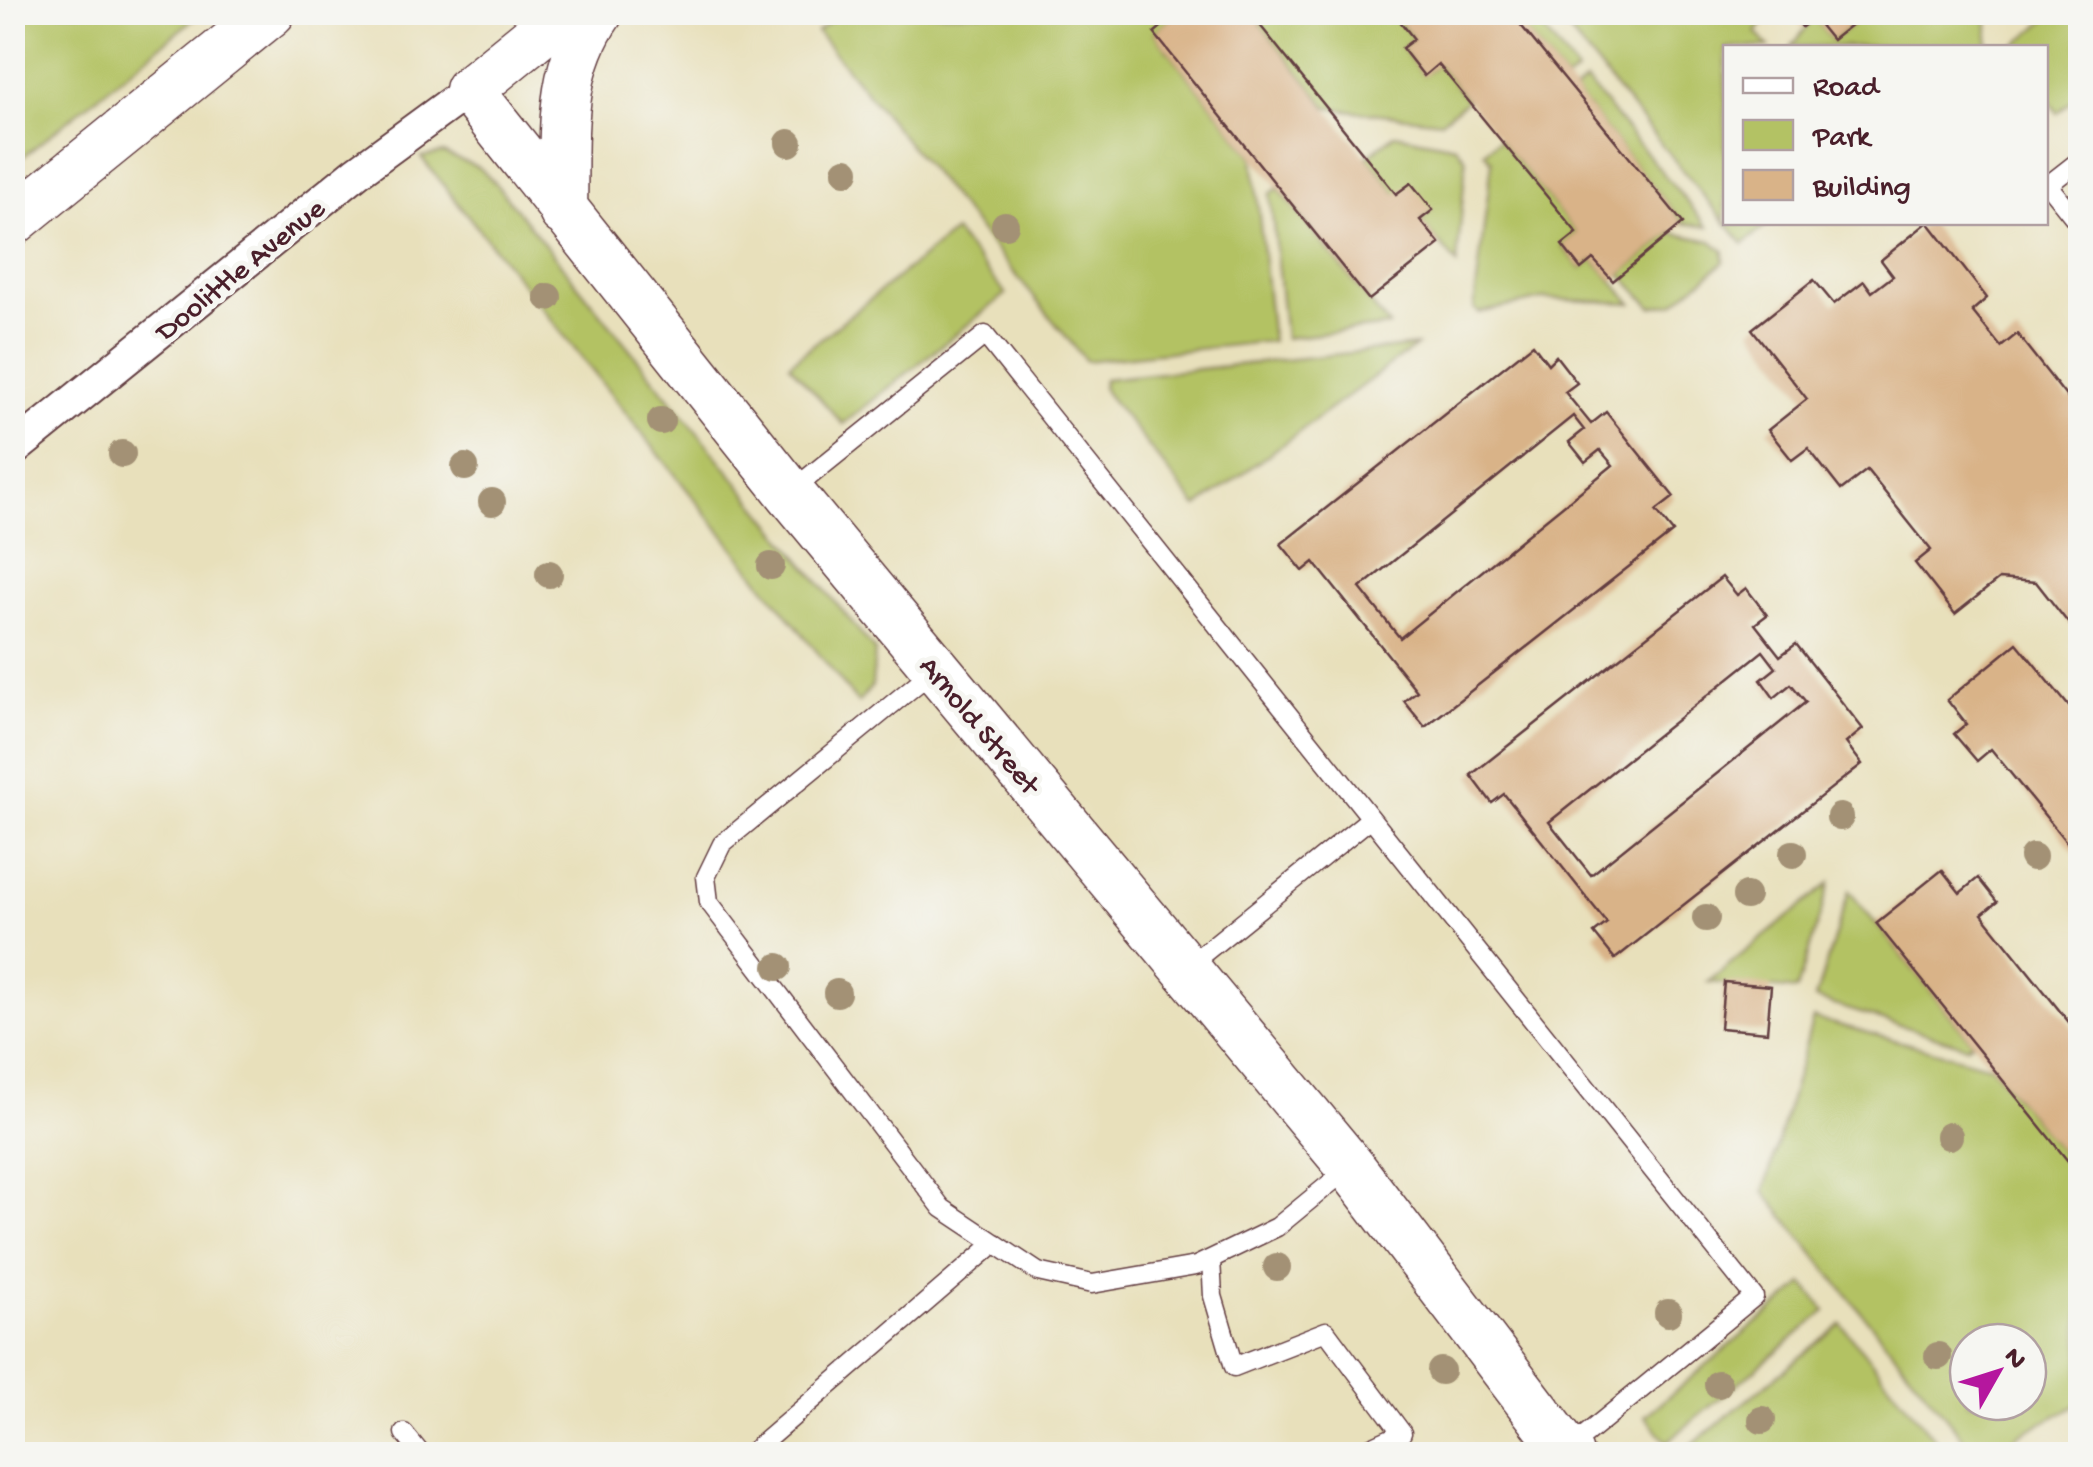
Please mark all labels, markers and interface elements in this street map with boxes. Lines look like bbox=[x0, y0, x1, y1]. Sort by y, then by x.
legend bbox=[1723, 45, 2048, 225]
text: Road bbox=[1813, 72, 1881, 107]
text: Park bbox=[1812, 122, 1873, 157]
text: Building bbox=[1812, 172, 1911, 207]
street label: Doolittle Avenue bbox=[149, 192, 334, 352]
street label: Arnold Street bbox=[910, 651, 1047, 805]
north arrow bbox=[1948, 1322, 2048, 1422]
text: N bbox=[1995, 1342, 2033, 1377]

